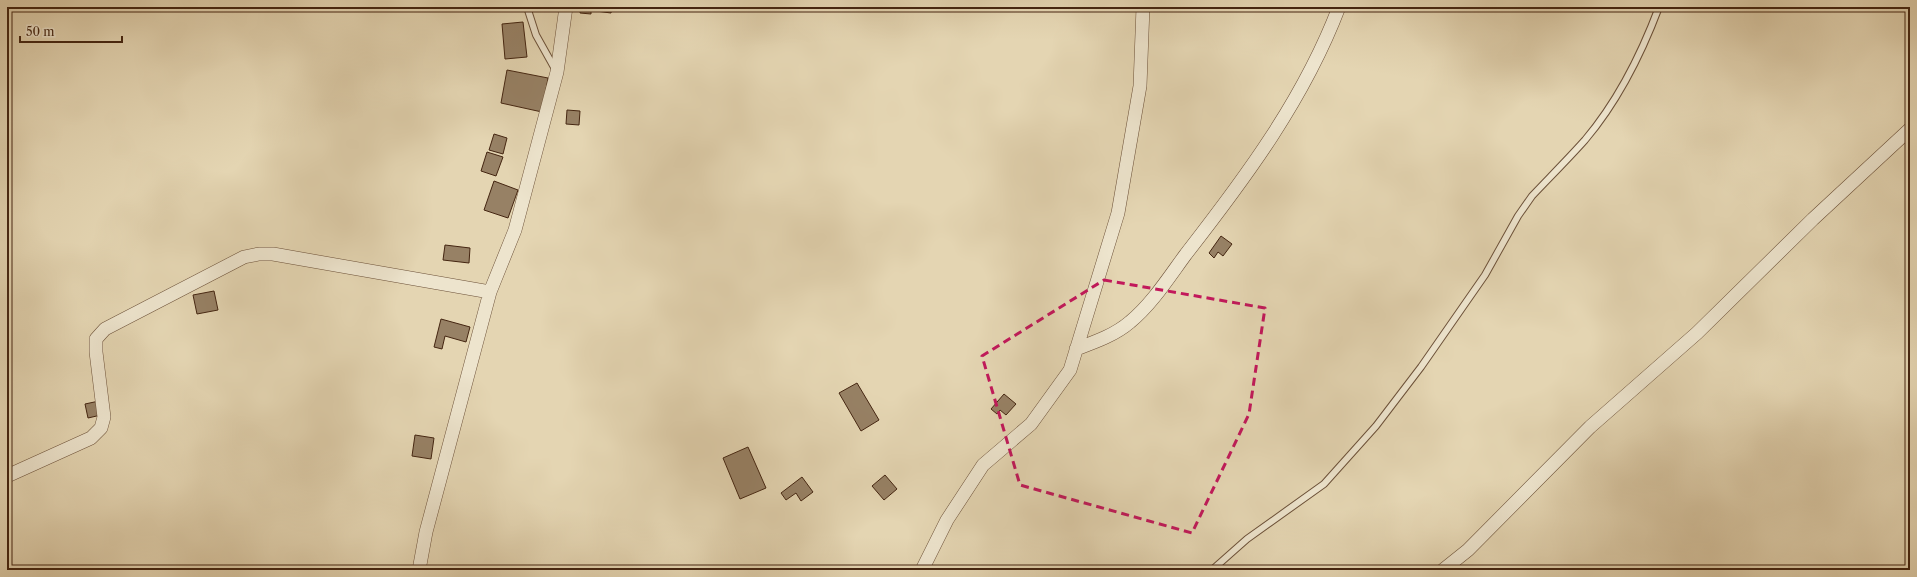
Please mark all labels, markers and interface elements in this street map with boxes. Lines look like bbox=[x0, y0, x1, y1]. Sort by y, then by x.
scale bar bbox=[20, 18, 122, 44]
text: 50 m bbox=[26, 24, 55, 39]

